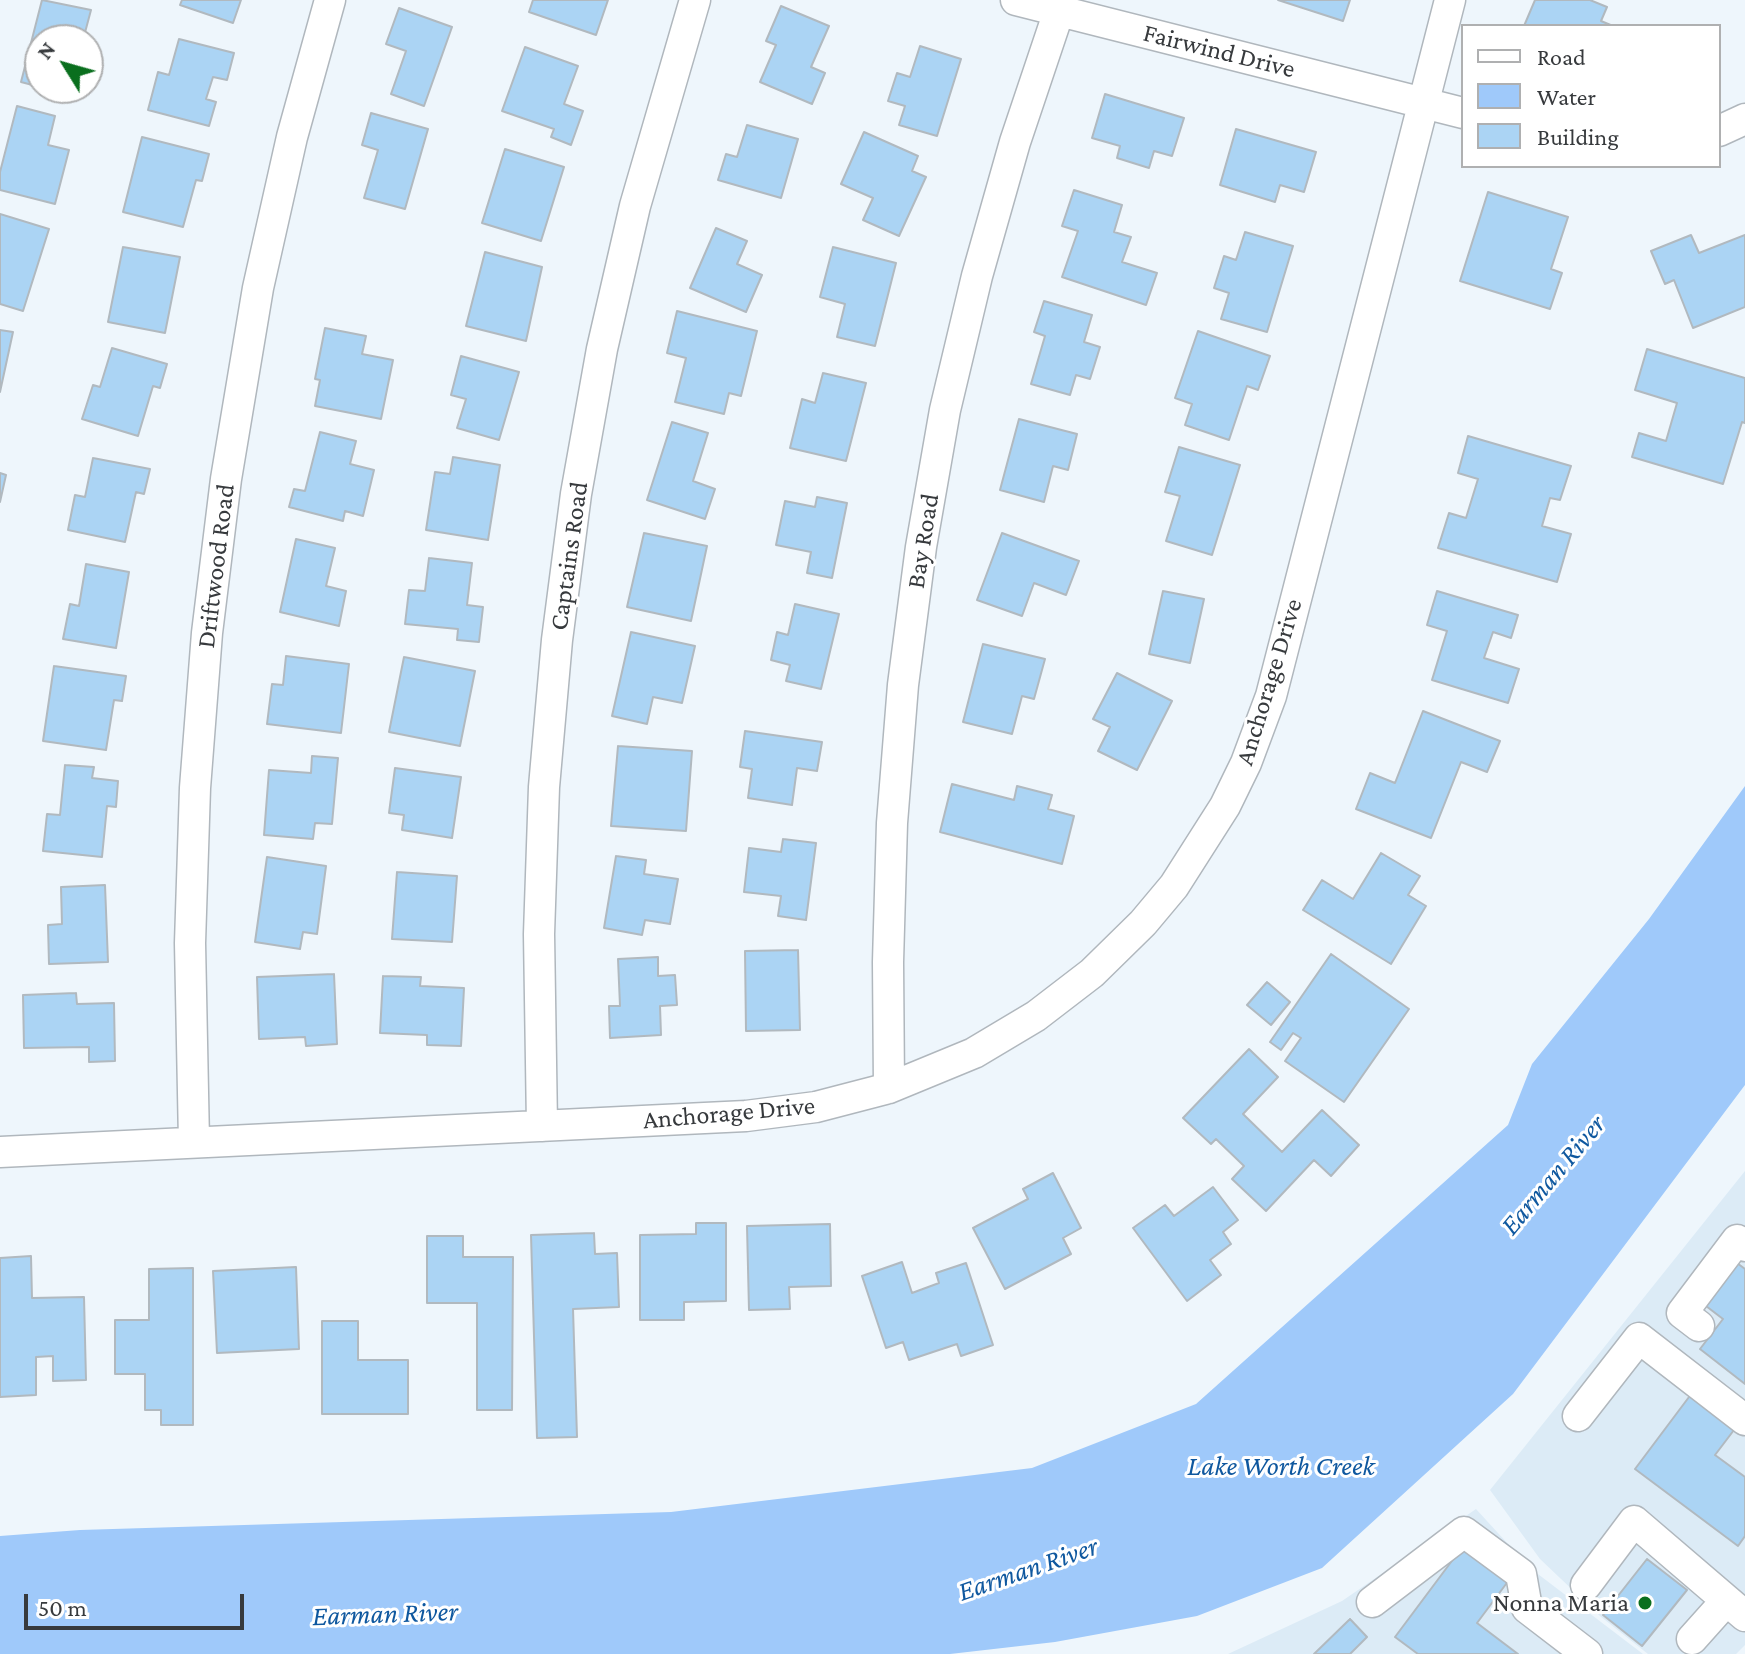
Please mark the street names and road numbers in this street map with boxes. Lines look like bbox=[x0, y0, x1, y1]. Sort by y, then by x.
street label: Fairwind Drive bbox=[1140, 17, 1298, 85]
street label: Captains Road bbox=[543, 480, 595, 632]
street label: Driftwood Road bbox=[190, 482, 242, 650]
street label: Bay Road bbox=[900, 491, 946, 591]
street label: Anchorage Drive bbox=[1229, 595, 1309, 769]
street label: Anchorage Drive bbox=[642, 1090, 816, 1136]

